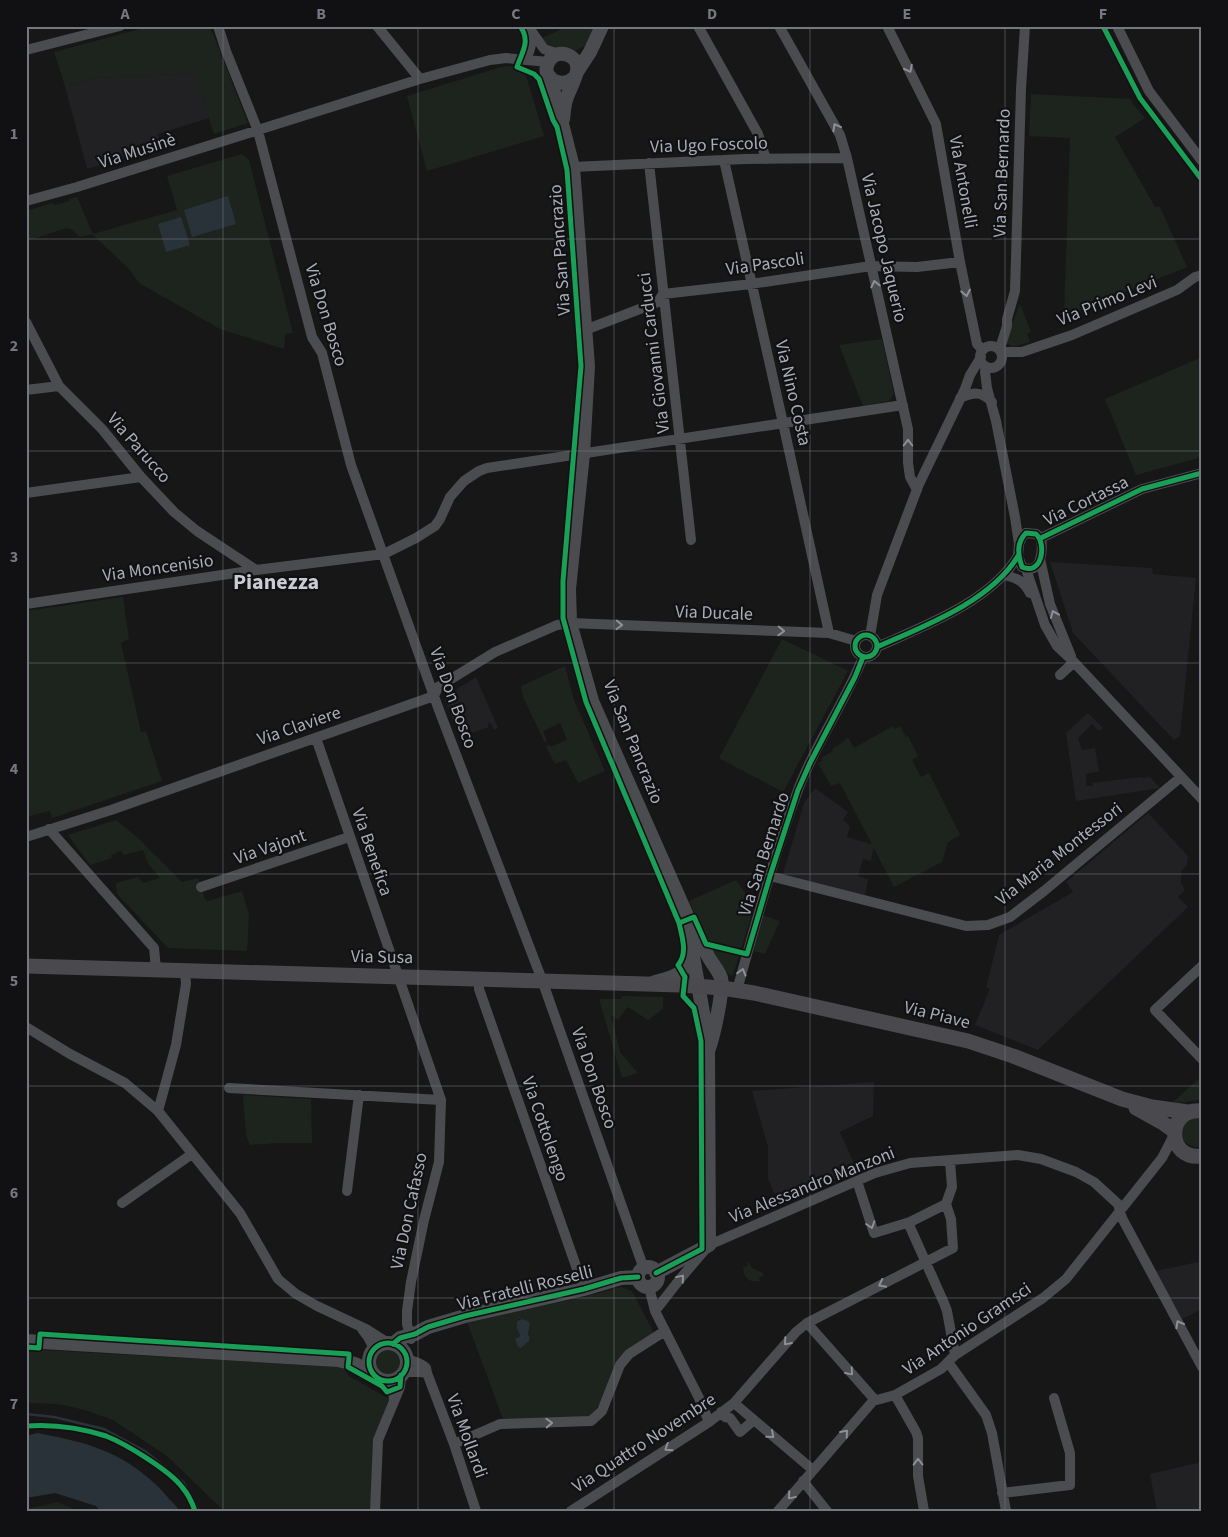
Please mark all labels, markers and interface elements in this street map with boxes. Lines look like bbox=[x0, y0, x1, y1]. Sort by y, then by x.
text: A bbox=[119, 3, 130, 25]
text: B bbox=[316, 3, 326, 25]
text: C bbox=[511, 3, 521, 25]
text: D bbox=[707, 3, 717, 25]
text: E bbox=[903, 3, 911, 25]
text: F bbox=[1099, 3, 1107, 25]
one-way arrow bbox=[903, 64, 913, 73]
street label: Via San Bernardo bbox=[987, 108, 1017, 238]
text: 1 bbox=[10, 123, 18, 145]
one-way arrow bbox=[832, 123, 842, 132]
street label: Via Musinè bbox=[95, 127, 179, 175]
street label: Via Ugo Foscolo bbox=[650, 130, 768, 160]
street label: Via Antonelli bbox=[943, 134, 983, 230]
street label: Via Jacopo Jaquerio bbox=[855, 171, 913, 325]
street label: Via San Pancrazio bbox=[543, 183, 577, 317]
street label: Via Pascoli bbox=[724, 246, 806, 282]
street label: Via Don Bosco bbox=[299, 261, 353, 369]
street label: Via Primo Levi bbox=[1053, 270, 1161, 332]
street label: Via Giovanni Carducci bbox=[632, 271, 676, 435]
one-way arrow bbox=[870, 280, 881, 289]
one-way arrow bbox=[961, 288, 971, 297]
text: 2 bbox=[10, 335, 18, 357]
street label: Via Nino Costa bbox=[769, 338, 817, 448]
street label: Via Parucco bbox=[101, 407, 177, 489]
one-way arrow bbox=[903, 439, 913, 446]
street label: Via Cortassa bbox=[1039, 470, 1133, 532]
text: 3 bbox=[10, 546, 18, 568]
street label: Via Moncenisio bbox=[101, 548, 215, 588]
district label: Pianezza bbox=[233, 566, 319, 598]
street label: Via Ducale bbox=[675, 599, 753, 627]
one-way arrow bbox=[1050, 611, 1060, 619]
one-way arrow bbox=[615, 620, 623, 631]
one-way arrow bbox=[777, 626, 785, 637]
street label: Via Don Bosco bbox=[423, 644, 483, 752]
street label: Via San Pancrazio bbox=[597, 676, 669, 808]
street label: Via Claviere bbox=[254, 700, 344, 752]
text: 4 bbox=[10, 758, 19, 780]
street label: Via San Bernardo bbox=[732, 789, 796, 919]
street label: Via Maria Montessori bbox=[990, 796, 1128, 912]
street label: Via Benefica bbox=[345, 805, 399, 899]
street label: Via Vajont bbox=[231, 823, 309, 871]
street label: Via Susa bbox=[351, 944, 413, 970]
one-way arrow bbox=[737, 968, 747, 976]
text: 5 bbox=[10, 970, 18, 992]
street label: Via Piave bbox=[901, 995, 973, 1035]
street label: Via Don Bosco bbox=[565, 1024, 623, 1132]
street label: Via Cottolengo bbox=[515, 1073, 575, 1185]
street label: Via Alessandro Manzoni bbox=[725, 1140, 899, 1230]
street label: Via Don Cafasso bbox=[384, 1150, 434, 1272]
text: 6 bbox=[10, 1182, 18, 1204]
one-way arrow bbox=[866, 1220, 876, 1229]
street label: Via Fratelli Rosselli bbox=[455, 1259, 595, 1317]
one-way arrow bbox=[676, 1274, 685, 1283]
street label: Via Antonio Gramsci bbox=[898, 1277, 1036, 1381]
one-way arrow bbox=[878, 1278, 887, 1288]
one-way arrow bbox=[1175, 1320, 1185, 1329]
one-way arrow bbox=[784, 1336, 793, 1345]
one-way arrow bbox=[845, 1367, 854, 1376]
street label: Via Quattro Novembre bbox=[567, 1387, 721, 1499]
street label: Via Mollardi bbox=[440, 1390, 494, 1482]
text: 7 bbox=[10, 1393, 18, 1415]
one-way arrow bbox=[545, 1417, 553, 1428]
one-way arrow bbox=[765, 1429, 774, 1437]
one-way arrow bbox=[839, 1430, 848, 1439]
one-way arrow bbox=[664, 1442, 673, 1452]
one-way arrow bbox=[913, 1458, 923, 1466]
one-way arrow bbox=[788, 1490, 796, 1499]

